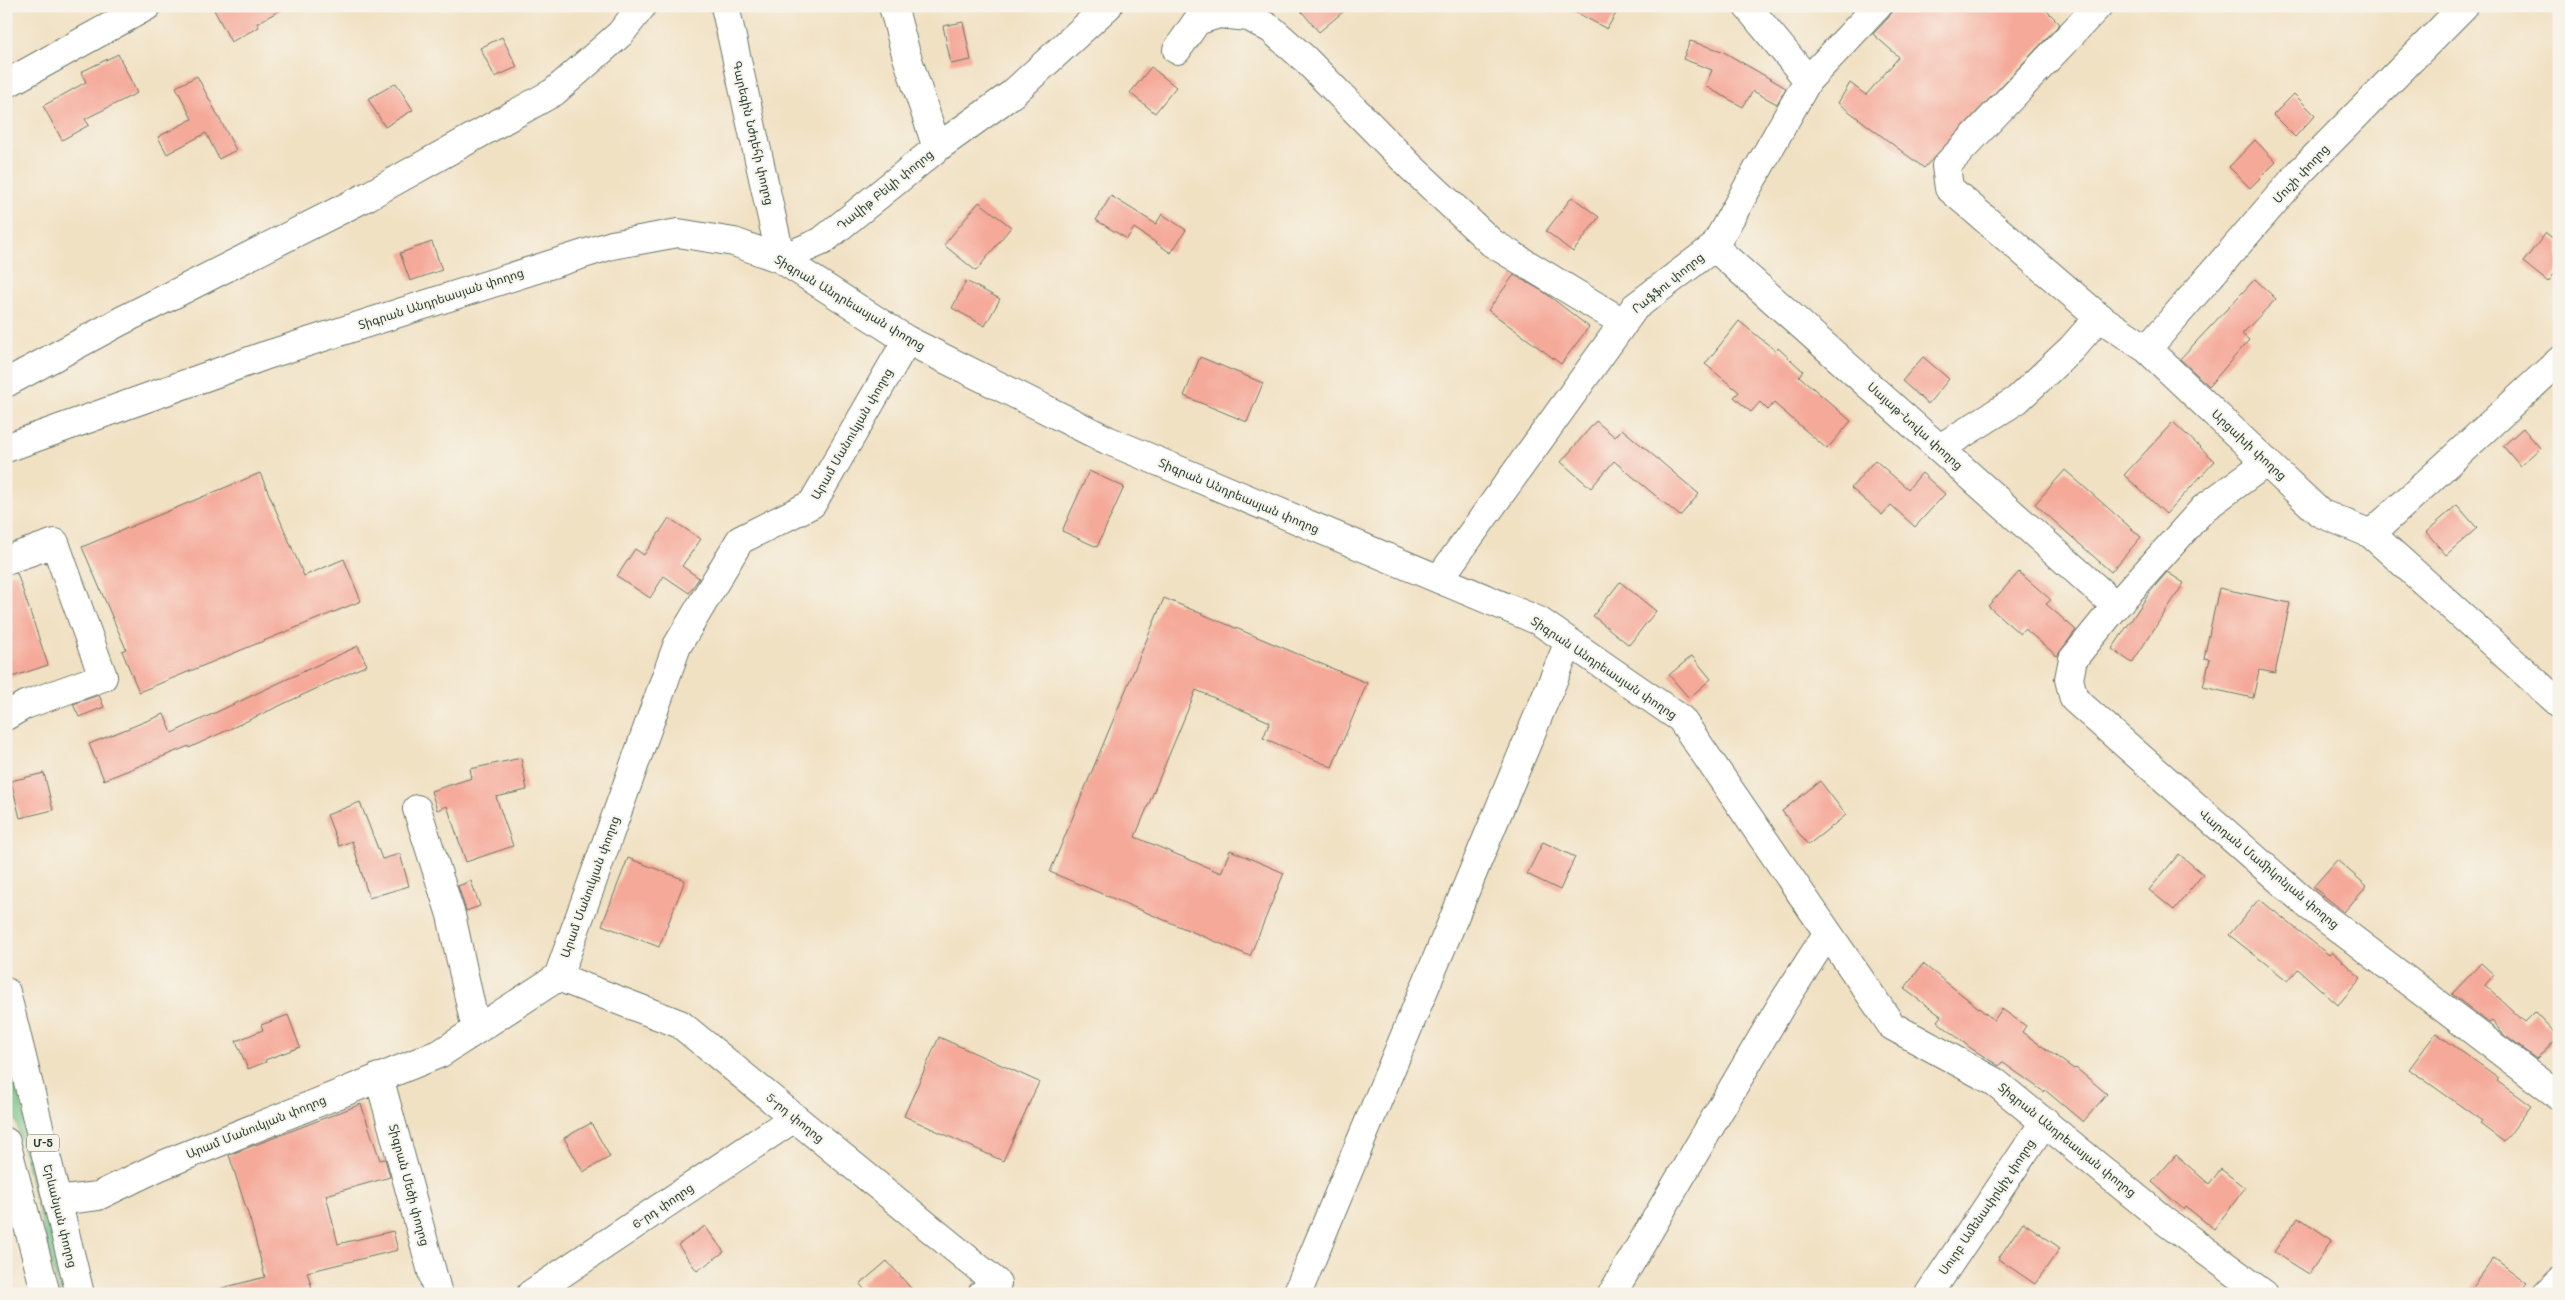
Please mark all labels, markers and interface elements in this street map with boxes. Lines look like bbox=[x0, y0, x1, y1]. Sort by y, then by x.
street label: Գարեգին Նժդեհի փողոց bbox=[730, 59, 778, 206]
street label: Մուշի փողոց bbox=[2269, 140, 2332, 206]
street label: Դավիթ Բեկի փողոց bbox=[833, 145, 936, 233]
street label: Րաֆֆու փողոց bbox=[1628, 248, 1707, 316]
street label: Տիգրան Անդրեասյան փողոց bbox=[772, 251, 929, 354]
street label: Տիգրան Անդրեասյան փողոց bbox=[356, 264, 525, 332]
street label: Արամ Մանուկյան փողոց bbox=[807, 365, 895, 502]
street label: Սայաթ-Նովա փողոց bbox=[1864, 378, 1967, 472]
street label: Արցախի փողոց bbox=[2209, 405, 2291, 483]
street label: Տիգրան Անդրեասյան փողոց bbox=[1157, 454, 1322, 536]
street label: Տիգրան Անդրեասյան փողոց bbox=[1528, 612, 1681, 722]
street label: Վարդան Մամիկոնյան փողոց bbox=[2196, 805, 2343, 932]
street label: Արամ Մանուկյան փողոց bbox=[556, 814, 622, 960]
street label: Տիգրան Անդրեասյան փողոց bbox=[1995, 1079, 2140, 1200]
street label: 5-րդ փողոց bbox=[763, 1089, 828, 1146]
street label: Արամ Մանուկյան փողոց bbox=[183, 1091, 328, 1162]
street label: Տիգրան Մեծի փողոց bbox=[386, 1122, 434, 1247]
road number: Մ-5 bbox=[27, 1134, 59, 1152]
street label: Սուրբ Ամենափրկիչ փողոց bbox=[1935, 1135, 2038, 1278]
street label: Երևանյան փողոց bbox=[40, 1162, 82, 1269]
street label: 6-րդ փողոց bbox=[629, 1179, 696, 1232]

